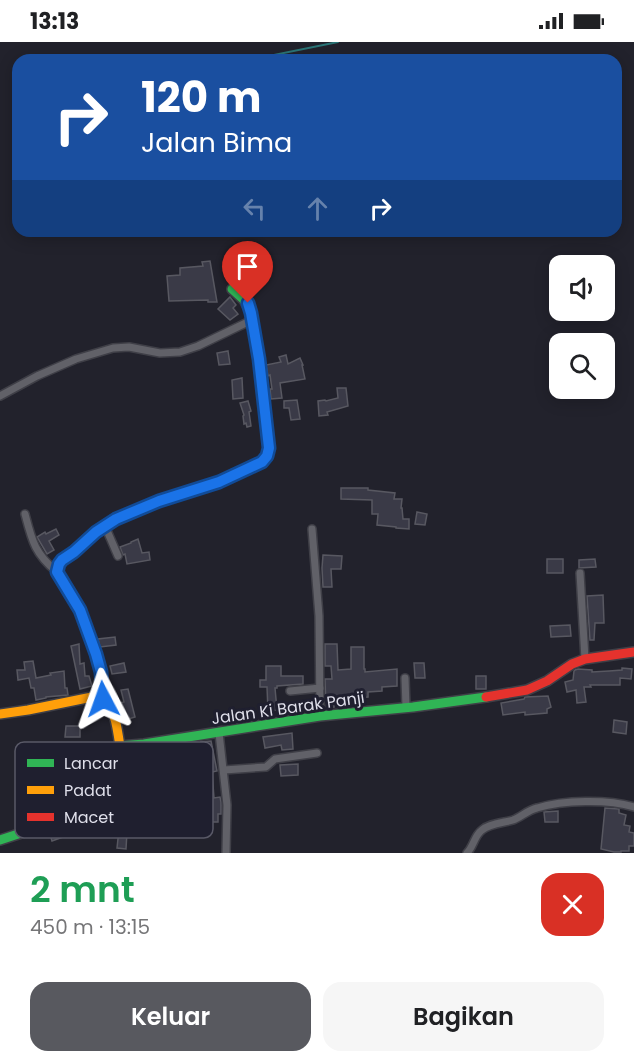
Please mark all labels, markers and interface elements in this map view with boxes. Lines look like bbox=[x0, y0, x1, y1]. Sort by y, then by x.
text: 13:13 bbox=[30, 6, 79, 37]
text: 120 m bbox=[141, 68, 262, 127]
icon: right bbox=[42, 78, 120, 156]
text: Jalan Bima bbox=[141, 124, 292, 161]
icon: left bbox=[238, 192, 271, 225]
icon: ahead bbox=[301, 192, 334, 225]
icon: right bbox=[364, 192, 397, 225]
pin bbox=[222, 241, 273, 303]
icon: arrive bbox=[231, 250, 264, 283]
map controls bbox=[549, 255, 615, 399]
button: sound bbox=[549, 255, 615, 321]
button: search bbox=[549, 333, 615, 399]
position arrow bbox=[71, 667, 135, 731]
street label: Jalan Ki Barak Panji bbox=[210, 686, 366, 730]
legend bbox=[15, 742, 213, 838]
text: Lancar bbox=[64, 752, 118, 775]
text: Padat bbox=[64, 779, 112, 802]
text: Macet bbox=[64, 806, 114, 829]
text: 2 mnt bbox=[30, 864, 135, 915]
button: close bbox=[541, 873, 604, 936]
text: 450 m · 13:15 bbox=[30, 913, 150, 941]
button: Keluar bbox=[30, 982, 311, 1051]
button: Bagikan bbox=[323, 982, 604, 1051]

